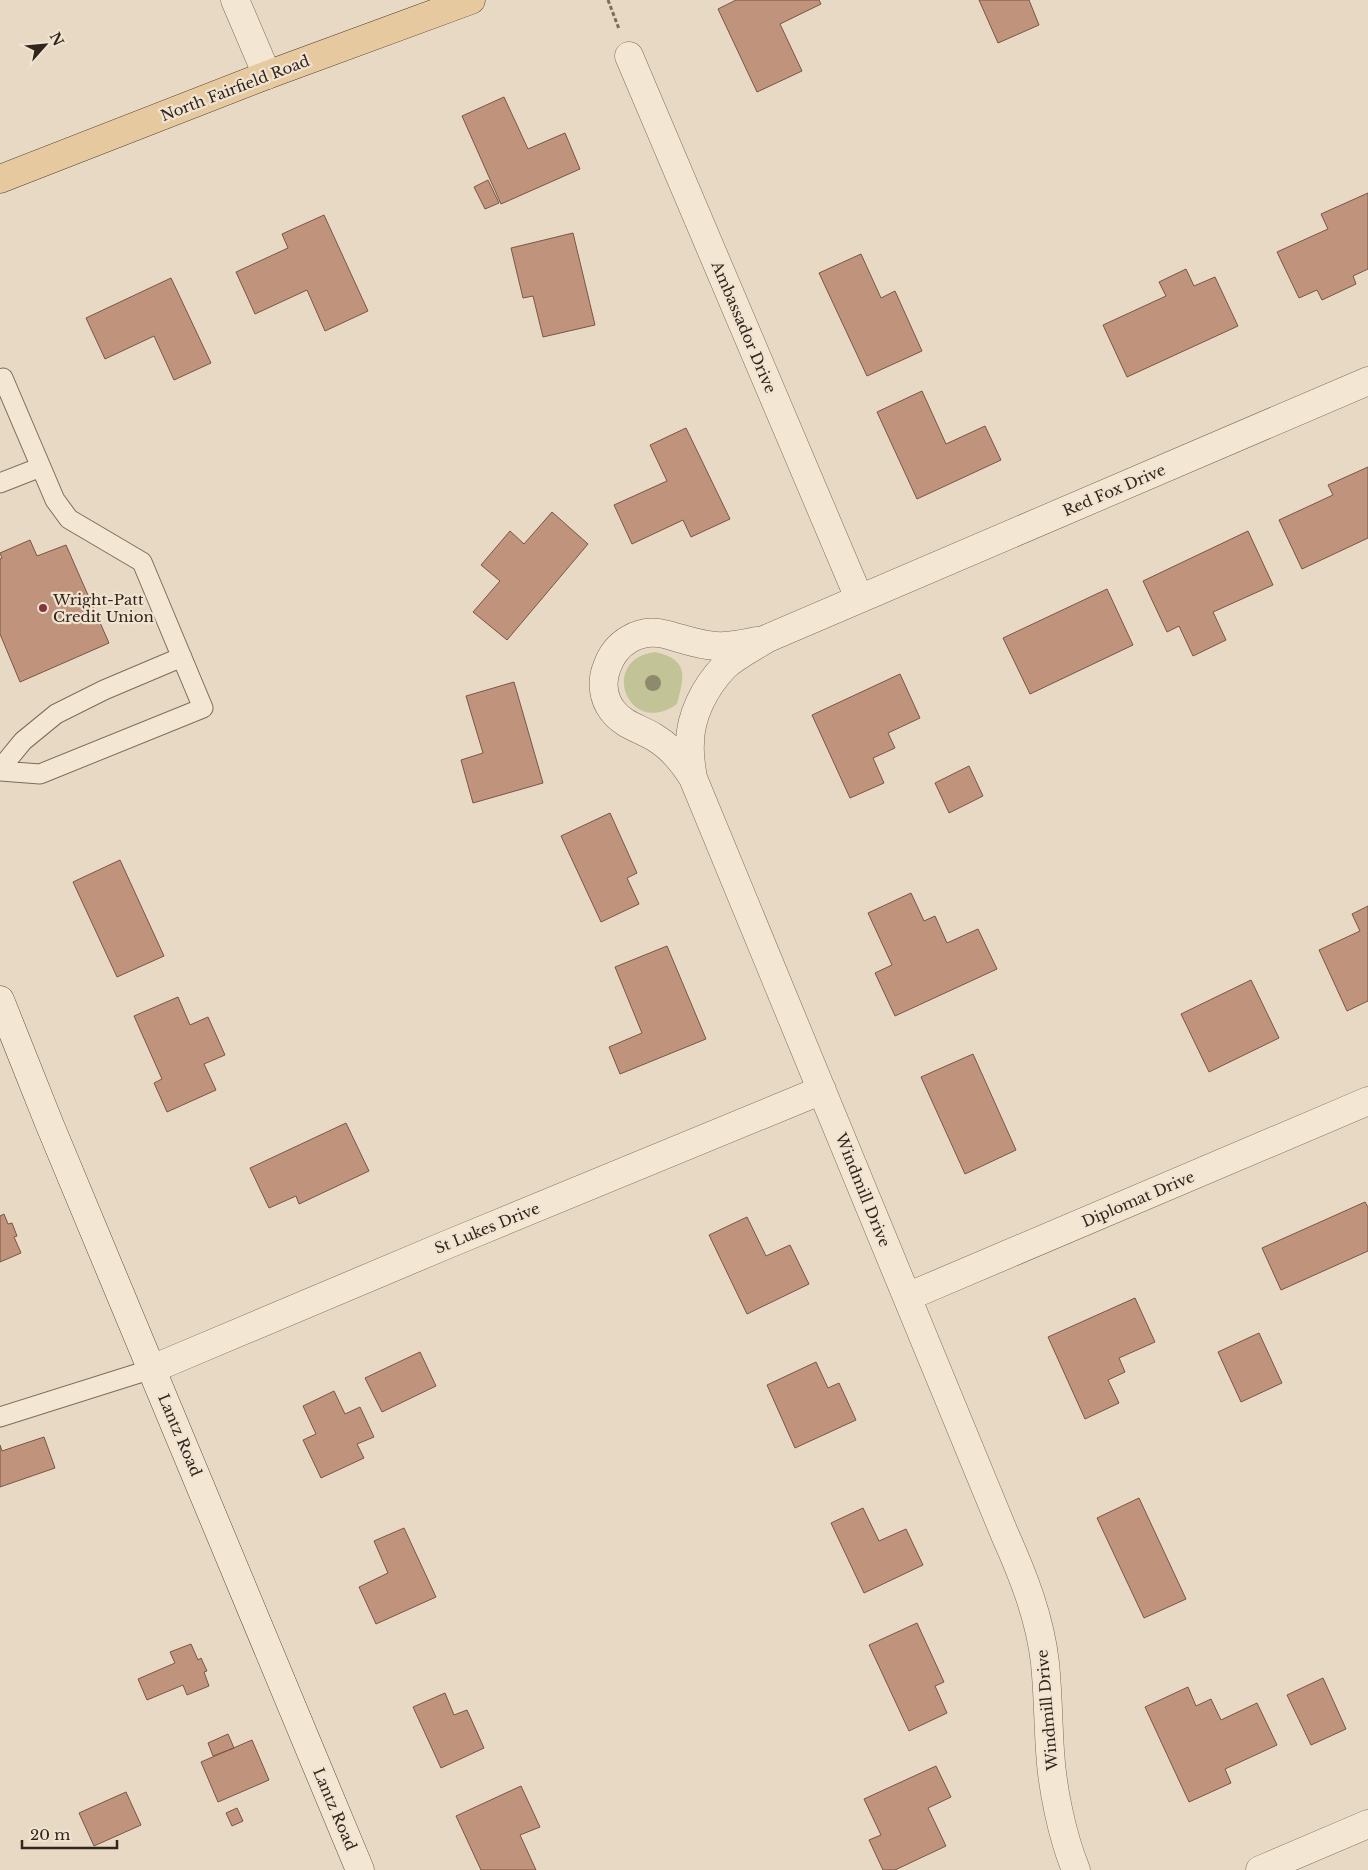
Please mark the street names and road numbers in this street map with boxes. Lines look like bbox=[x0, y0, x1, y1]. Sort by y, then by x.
street label: North Fairfield Road bbox=[158, 51, 312, 125]
street label: Ambassador Drive bbox=[707, 257, 780, 396]
street label: Red Fox Drive bbox=[1060, 460, 1168, 520]
street label: Windmill Drive bbox=[831, 1129, 895, 1250]
street label: Diplomat Drive bbox=[1079, 1167, 1197, 1231]
street label: St Lukes Drive bbox=[432, 1198, 542, 1258]
street label: Lantz Road bbox=[154, 1391, 206, 1479]
street label: Windmill Drive bbox=[1032, 1649, 1062, 1772]
street label: Lantz Road bbox=[309, 1765, 361, 1853]

